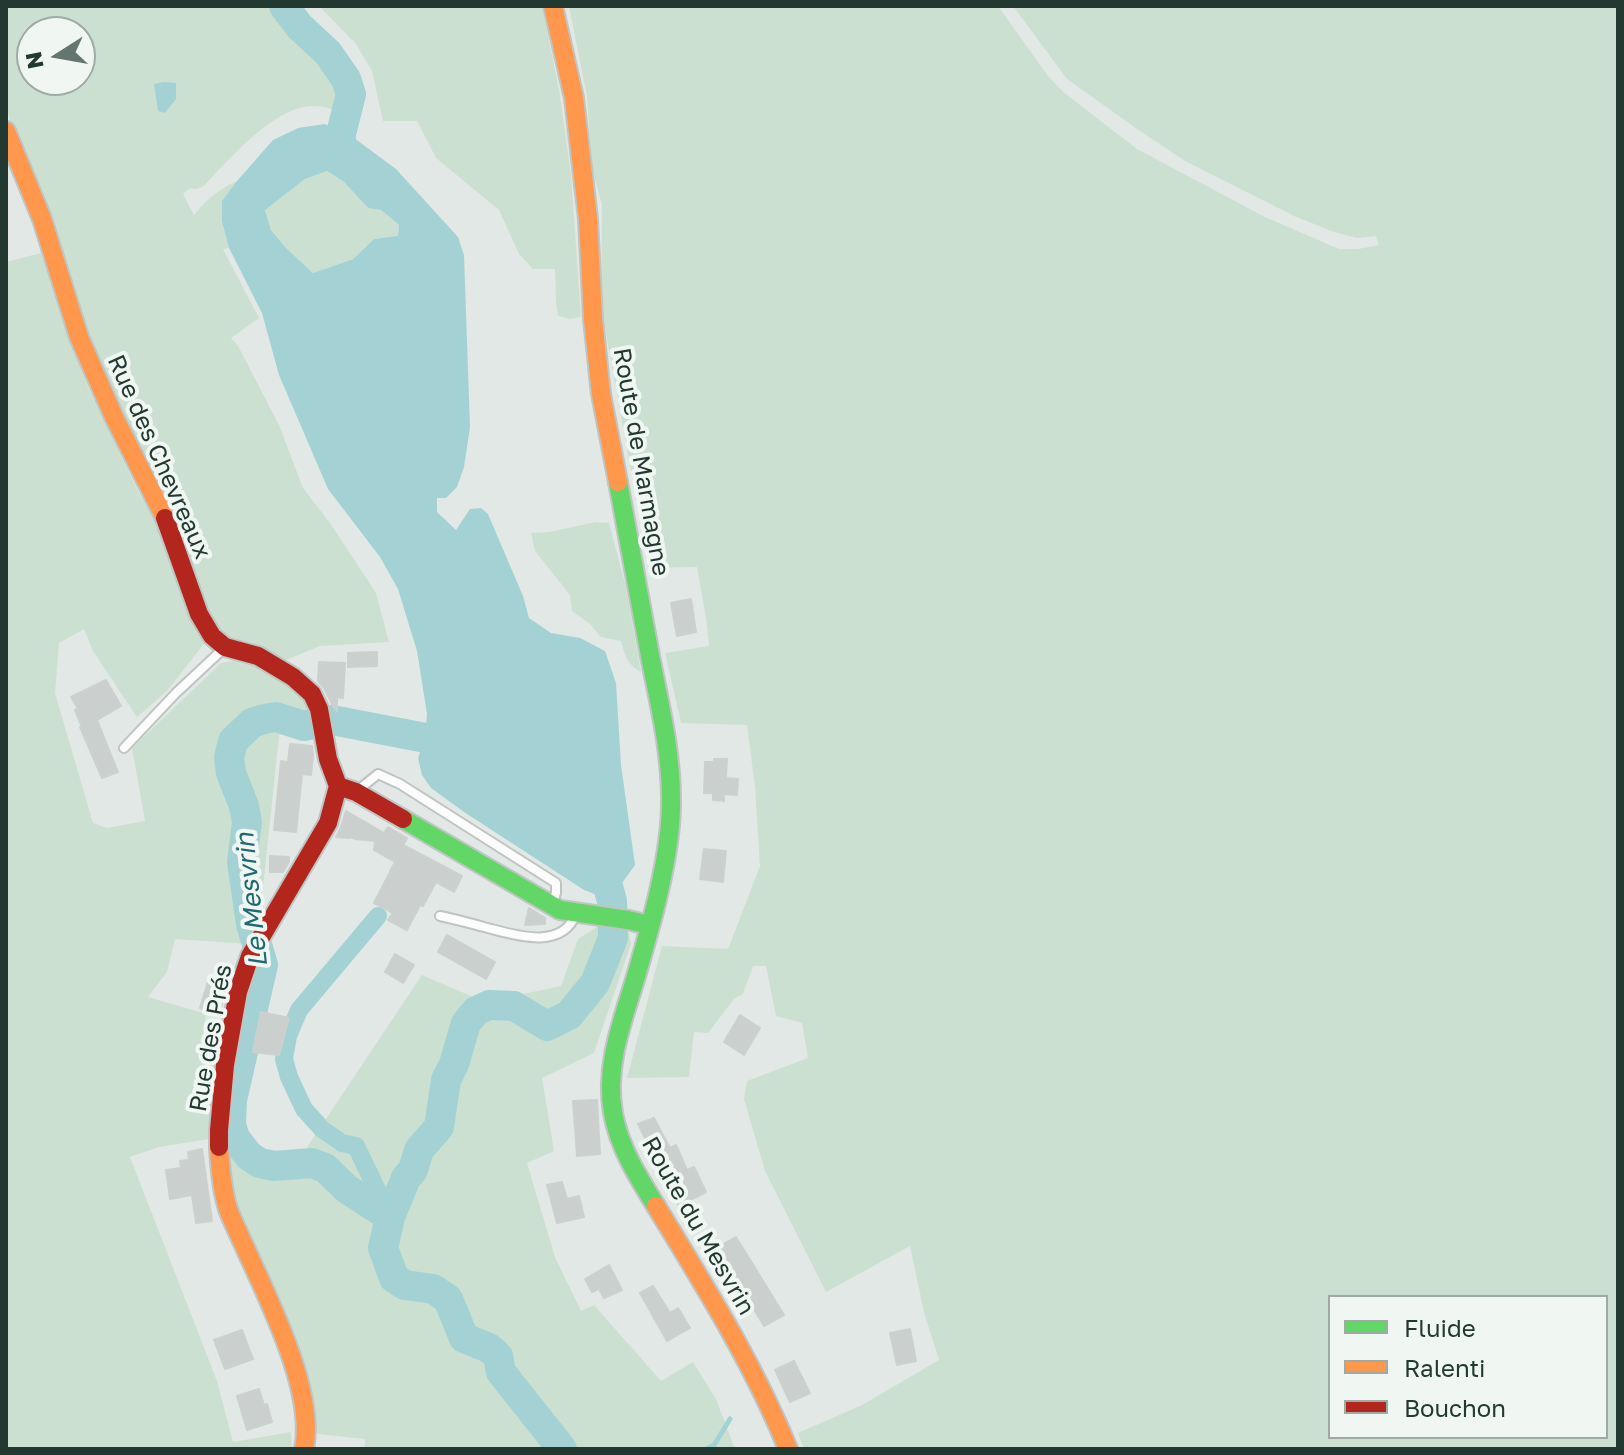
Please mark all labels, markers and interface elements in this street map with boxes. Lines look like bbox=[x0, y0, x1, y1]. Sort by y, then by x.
north arrow bbox=[16, 16, 96, 96]
text: N bbox=[19, 50, 49, 71]
street label: Route de Marmagne bbox=[607, 346, 675, 578]
street label: Rue des Chevreaux bbox=[101, 351, 217, 563]
water label: Le Mesvrin bbox=[229, 831, 275, 969]
street label: Rue des Prés bbox=[184, 962, 238, 1114]
street label: Route du Mesvrin bbox=[635, 1132, 761, 1320]
legend bbox=[1328, 1295, 1608, 1439]
text: Fluide bbox=[1404, 1313, 1476, 1342]
text: Ralenti bbox=[1404, 1353, 1486, 1382]
text: Bouchon bbox=[1404, 1393, 1506, 1422]

